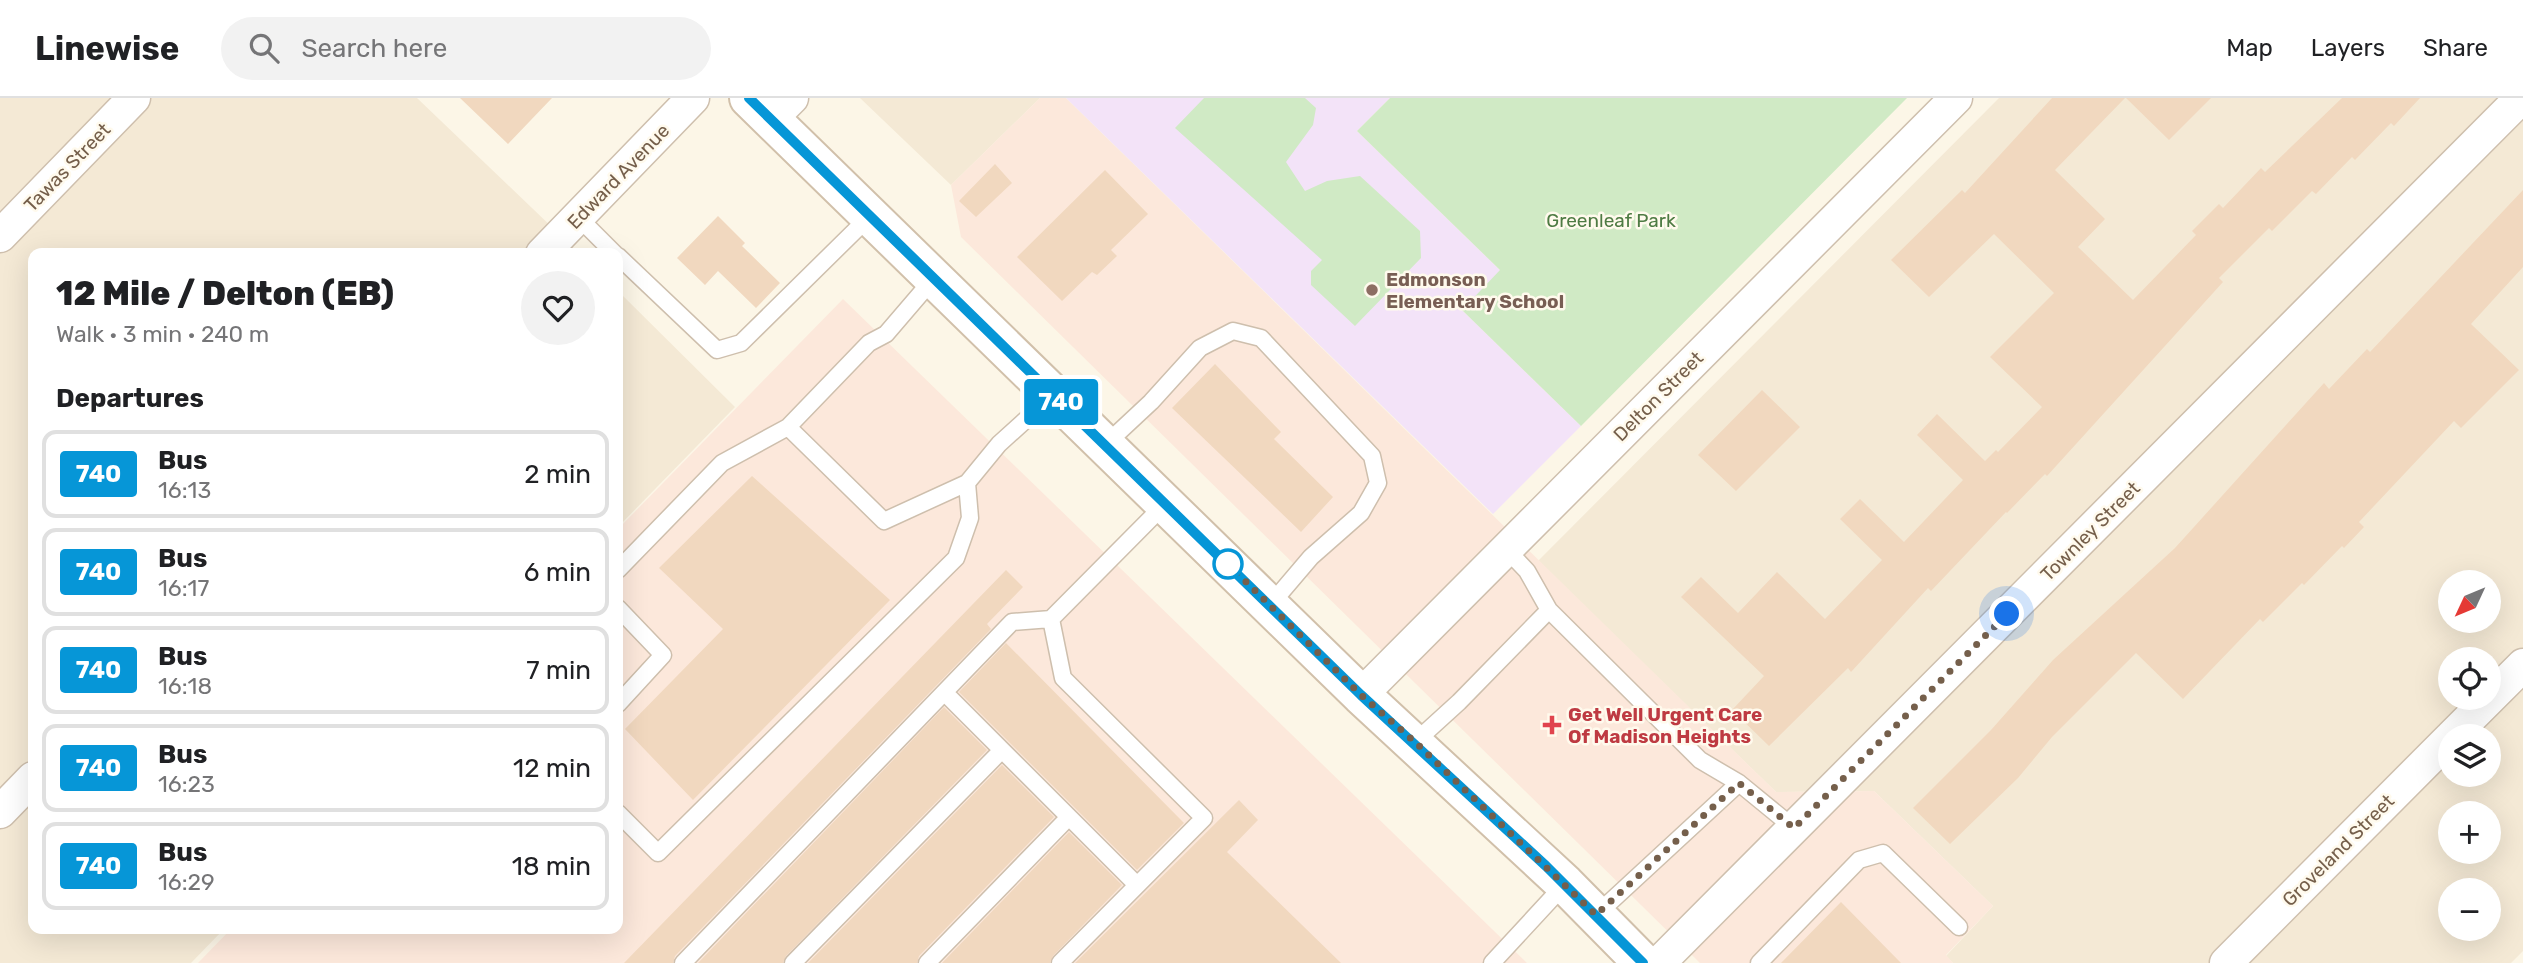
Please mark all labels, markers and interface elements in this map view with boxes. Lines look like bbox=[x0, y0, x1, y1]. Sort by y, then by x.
search box bbox=[221, 17, 711, 80]
text: Linewise bbox=[35, 29, 179, 68]
icon: search bbox=[245, 29, 283, 67]
text: Search here bbox=[301, 33, 447, 64]
text: Map bbox=[2226, 34, 2273, 62]
text: Layers bbox=[2311, 34, 2385, 62]
text: Share bbox=[2423, 34, 2488, 62]
street label: Tawas Street bbox=[19, 118, 116, 216]
street label: Edward Avenue bbox=[562, 119, 674, 234]
park label: Greenleaf Park bbox=[1546, 209, 1676, 232]
place label: Edmonson Elementary School bbox=[1386, 268, 1564, 313]
button: heart bbox=[521, 271, 595, 345]
text: 12 Mile / Delton (EB) bbox=[56, 274, 394, 313]
marker: Edmonson Elementary School bbox=[1364, 282, 1380, 298]
text: Walk · 3 min · 240 m bbox=[56, 320, 269, 348]
street label: Delton Street bbox=[1609, 346, 1709, 446]
line badge: 740 bbox=[1021, 379, 1101, 425]
text: Departures bbox=[56, 383, 204, 414]
text: 740 bbox=[1038, 388, 1084, 416]
text: Bus bbox=[158, 445, 207, 476]
text: 2 min bbox=[524, 459, 591, 490]
text: 740 bbox=[76, 460, 121, 488]
text: 16:13 bbox=[158, 476, 211, 504]
street label: Townley Street bbox=[2036, 476, 2145, 586]
text: Bus bbox=[158, 543, 207, 574]
unlabelled marker bbox=[1213, 549, 1243, 579]
text: 6 min bbox=[524, 557, 591, 588]
text: 740 bbox=[76, 558, 121, 586]
north arrow bbox=[2438, 570, 2501, 634]
map controls bbox=[2438, 570, 2501, 941]
text: 16:17 bbox=[158, 574, 209, 602]
your location bbox=[1989, 596, 2024, 631]
text: Bus bbox=[158, 641, 207, 672]
button: locate bbox=[2438, 647, 2501, 710]
text: 7 min bbox=[526, 655, 591, 686]
text: 740 bbox=[76, 656, 121, 684]
text: 16:18 bbox=[158, 672, 212, 700]
place label: Get Well Urgent Care Of Madison Heights bbox=[1568, 703, 1762, 748]
marker: Get Well Urgent Care Of Madison Heights bbox=[1542, 715, 1562, 735]
button: layers bbox=[2438, 724, 2501, 787]
text: Bus bbox=[158, 739, 207, 770]
text: 12 min bbox=[513, 753, 591, 784]
text: 740 bbox=[76, 754, 121, 782]
text: 16:23 bbox=[158, 770, 215, 798]
street label: Groveland Street bbox=[2278, 789, 2400, 911]
button: + bbox=[2438, 801, 2501, 864]
text: Bus bbox=[158, 837, 207, 868]
text: 18 min bbox=[512, 851, 591, 882]
text: 740 bbox=[76, 852, 121, 880]
text: 16:29 bbox=[158, 868, 215, 896]
button: − bbox=[2438, 878, 2501, 941]

